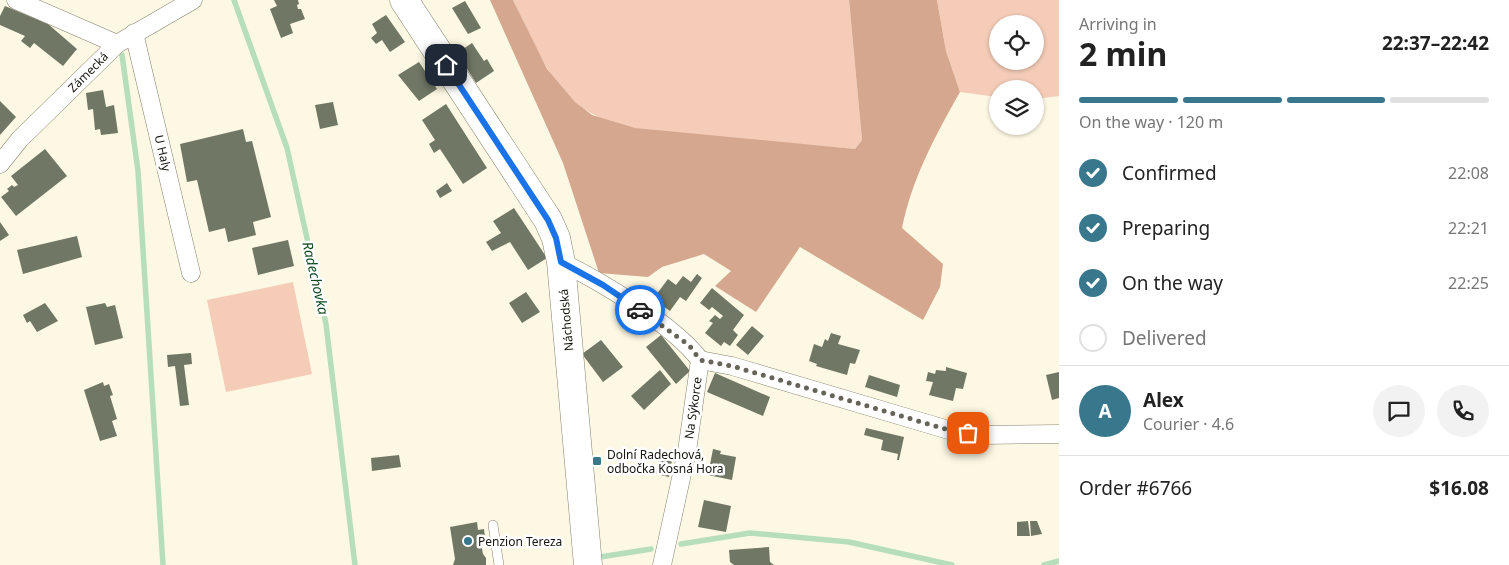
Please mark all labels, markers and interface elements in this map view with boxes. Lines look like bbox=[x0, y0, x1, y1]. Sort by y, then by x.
text: Arriving in bbox=[1079, 13, 1157, 35]
map controls bbox=[989, 15, 1044, 135]
button: locate bbox=[989, 15, 1044, 70]
text: 22:37–22:42 bbox=[1382, 30, 1489, 56]
text: 2 min bbox=[1079, 32, 1167, 75]
pin bbox=[425, 44, 467, 86]
street label: Zámecká bbox=[64, 48, 112, 96]
icon: home bbox=[432, 51, 460, 79]
button: layers bbox=[989, 80, 1044, 135]
text: On the way · 120 m bbox=[1079, 111, 1223, 133]
street label: U Haly bbox=[151, 133, 176, 174]
icon: check bbox=[1079, 159, 1107, 187]
text: Confirmed bbox=[1122, 160, 1217, 186]
text: 22:08 bbox=[1448, 162, 1489, 184]
icon: check bbox=[1079, 214, 1107, 242]
text: Preparing bbox=[1122, 215, 1210, 241]
text: 22:21 bbox=[1448, 217, 1489, 239]
water label: Radechovka bbox=[298, 240, 334, 316]
icon: check bbox=[1079, 269, 1107, 297]
text: On the way bbox=[1122, 270, 1223, 296]
text: 22:25 bbox=[1448, 272, 1489, 294]
courier bbox=[615, 285, 665, 335]
street label: Náchodská bbox=[555, 288, 577, 352]
icon: car bbox=[626, 296, 654, 324]
text: Delivered bbox=[1122, 325, 1207, 351]
street label: Na Sýkorce bbox=[680, 376, 706, 440]
button: chat bbox=[1373, 385, 1425, 437]
button: phone bbox=[1437, 385, 1489, 437]
text: Alex bbox=[1143, 387, 1184, 413]
text: A bbox=[1098, 398, 1112, 424]
pin bbox=[947, 412, 989, 454]
text: Courier · 4.6 bbox=[1143, 413, 1234, 435]
icon: bag bbox=[954, 419, 982, 447]
place label: Dolní Radechová, odbočka Kosná Hora bbox=[607, 446, 724, 477]
marker: Dolní Radechová, odbočka Kosná Hora bbox=[591, 455, 603, 467]
text: Order #6766 bbox=[1079, 475, 1192, 501]
text: $16.08 bbox=[1429, 475, 1489, 501]
place label: Penzion Tereza bbox=[478, 533, 562, 550]
marker: Penzion Tereza bbox=[462, 535, 474, 547]

